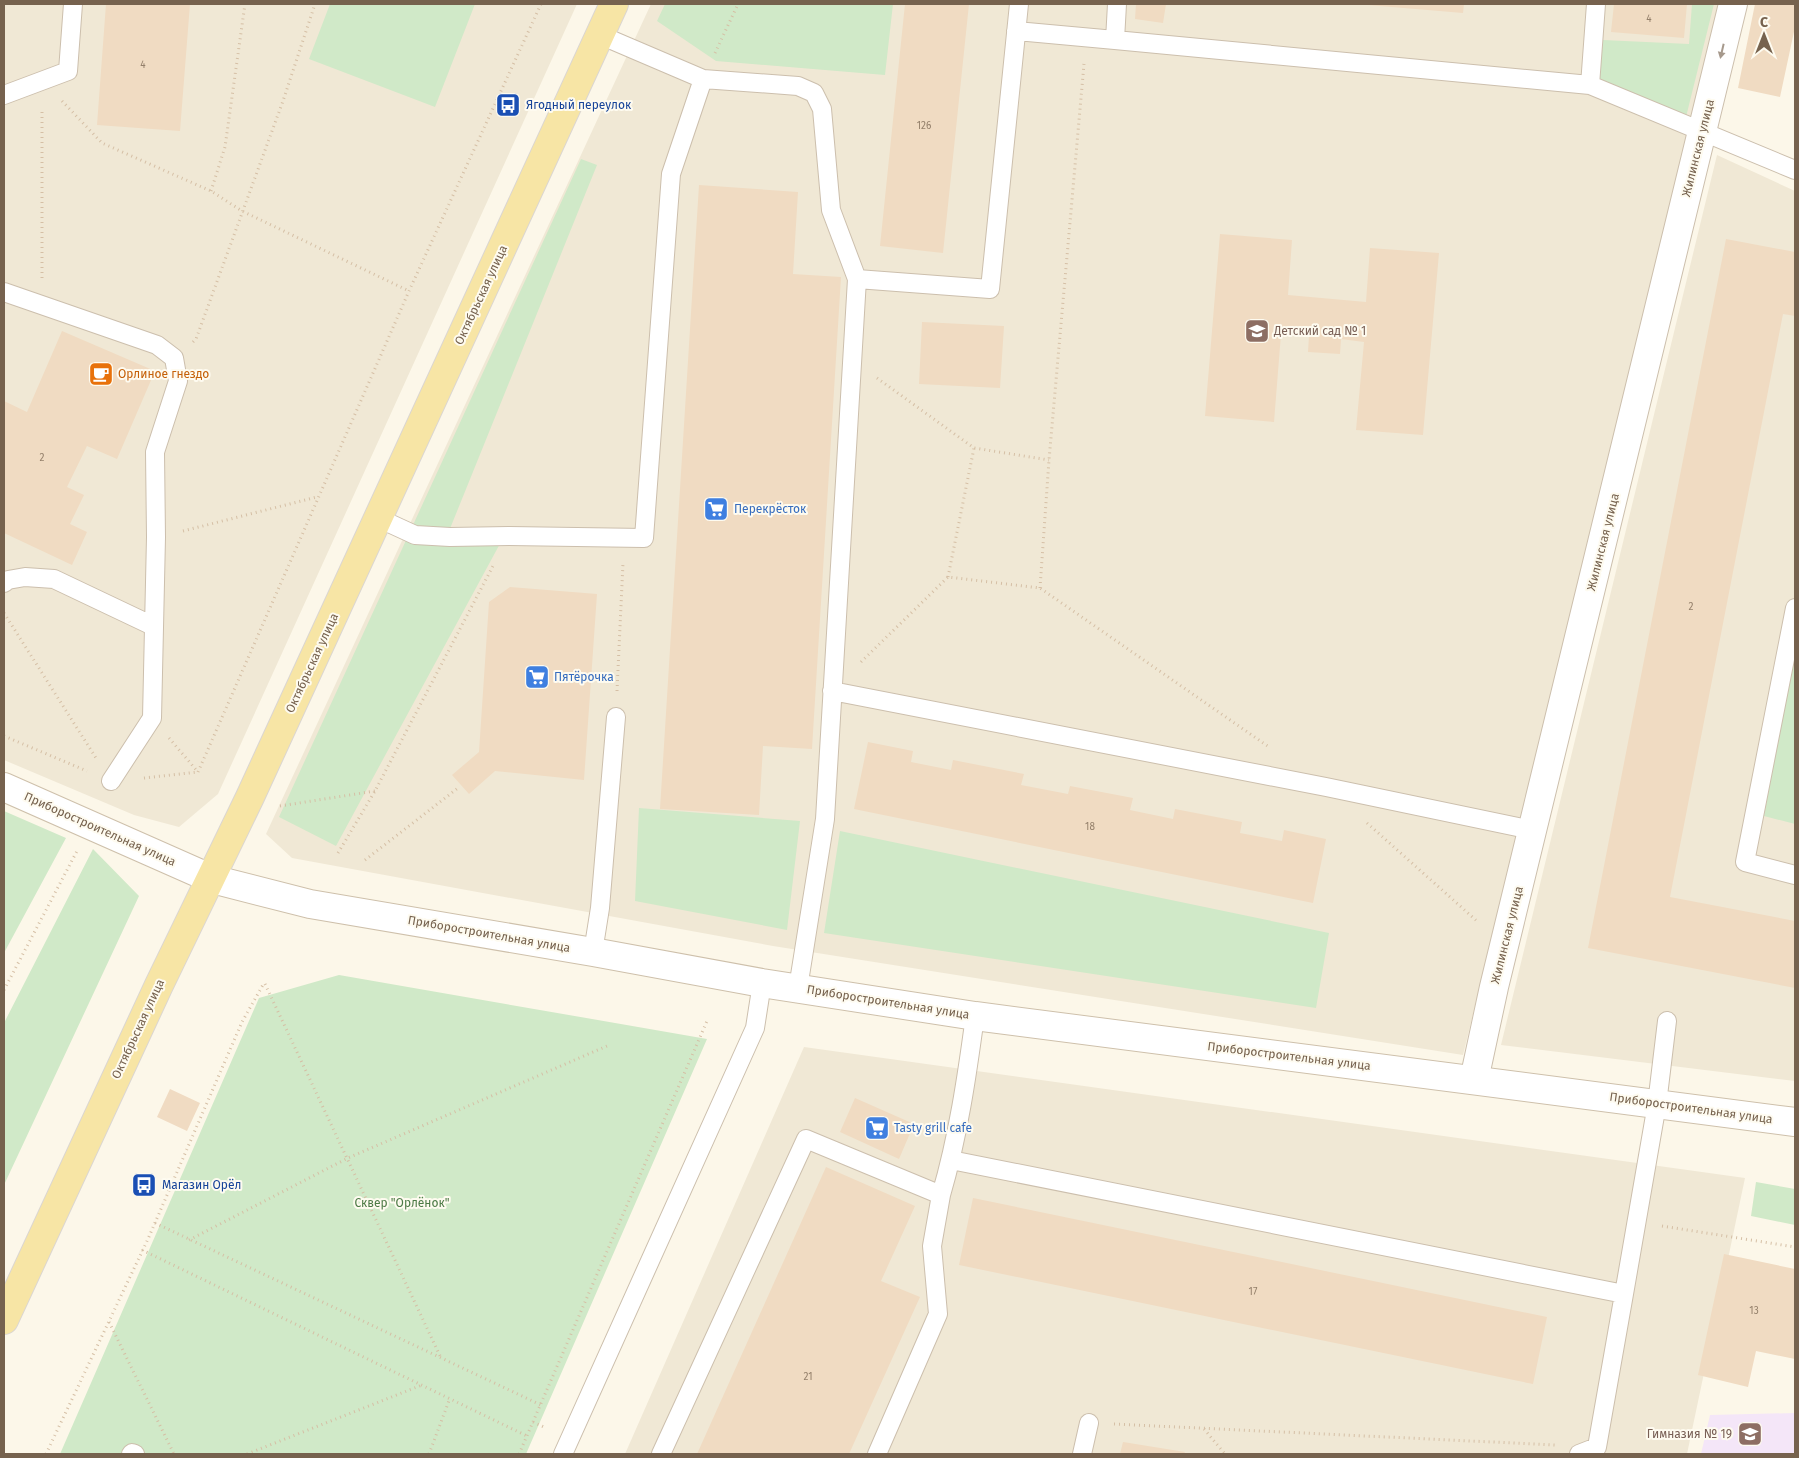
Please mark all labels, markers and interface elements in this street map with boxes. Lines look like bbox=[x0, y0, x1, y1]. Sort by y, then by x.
north arrow bbox=[1739, 10, 1789, 60]
house number: 4 bbox=[1646, 13, 1652, 25]
text: С bbox=[1760, 14, 1768, 31]
one-way arrow bbox=[1718, 44, 1726, 59]
house number: 4 bbox=[140, 59, 146, 71]
bus stop icon: Ягодный переулок bbox=[495, 92, 521, 118]
place label: Ягодный переулок bbox=[526, 98, 632, 112]
street label: Жилинская улица bbox=[1679, 98, 1717, 198]
house number: 126 bbox=[917, 120, 931, 132]
street label: Октябрьская улица bbox=[452, 243, 510, 347]
school or university icon: Детский сад № 1 bbox=[1244, 318, 1270, 344]
place label: Детский сад № 1 bbox=[1273, 324, 1366, 338]
cafe icon: Орлиное гнездо bbox=[88, 361, 114, 387]
place label: Орлиное гнездо bbox=[118, 367, 209, 381]
house number: 2 bbox=[40, 452, 45, 464]
street label: Жилинская улица bbox=[1584, 492, 1622, 592]
supermarket icon: Перекрёсток bbox=[703, 496, 729, 522]
place label: Перекрёсток bbox=[734, 502, 807, 516]
house number: 2 bbox=[1689, 601, 1694, 613]
street label: Октябрьская улица bbox=[283, 611, 341, 715]
supermarket icon: Пятёрочка bbox=[524, 664, 550, 690]
place label: Пятёрочка bbox=[554, 670, 614, 684]
street label: Приборостроительная улица bbox=[22, 789, 178, 869]
house number: 18 bbox=[1085, 821, 1095, 833]
street label: Жилинская улица bbox=[1488, 885, 1526, 985]
street label: Приборостроительная улица bbox=[407, 913, 571, 955]
street label: Октябрьская улица bbox=[109, 977, 167, 1081]
street label: Приборостроительная улица bbox=[806, 982, 970, 1022]
street label: Приборостроительная улица bbox=[1207, 1039, 1371, 1073]
street label: Приборостроительная улица bbox=[1609, 1090, 1773, 1126]
supermarket icon: Tasty grill cafe bbox=[864, 1115, 890, 1141]
place label: Tasty grill cafe bbox=[894, 1121, 972, 1135]
bus stop icon: Магазин Орёл bbox=[131, 1172, 157, 1198]
place label: Магазин Орёл bbox=[162, 1178, 241, 1192]
park label: Сквер "Орлёнок" bbox=[354, 1196, 450, 1210]
house number: 17 bbox=[1249, 1286, 1258, 1298]
house number: 13 bbox=[1749, 1305, 1759, 1317]
house number: 21 bbox=[803, 1371, 813, 1383]
school or university icon: Гимназия № 19 bbox=[1737, 1421, 1763, 1447]
place label: Гимназия № 19 bbox=[1647, 1427, 1732, 1441]

